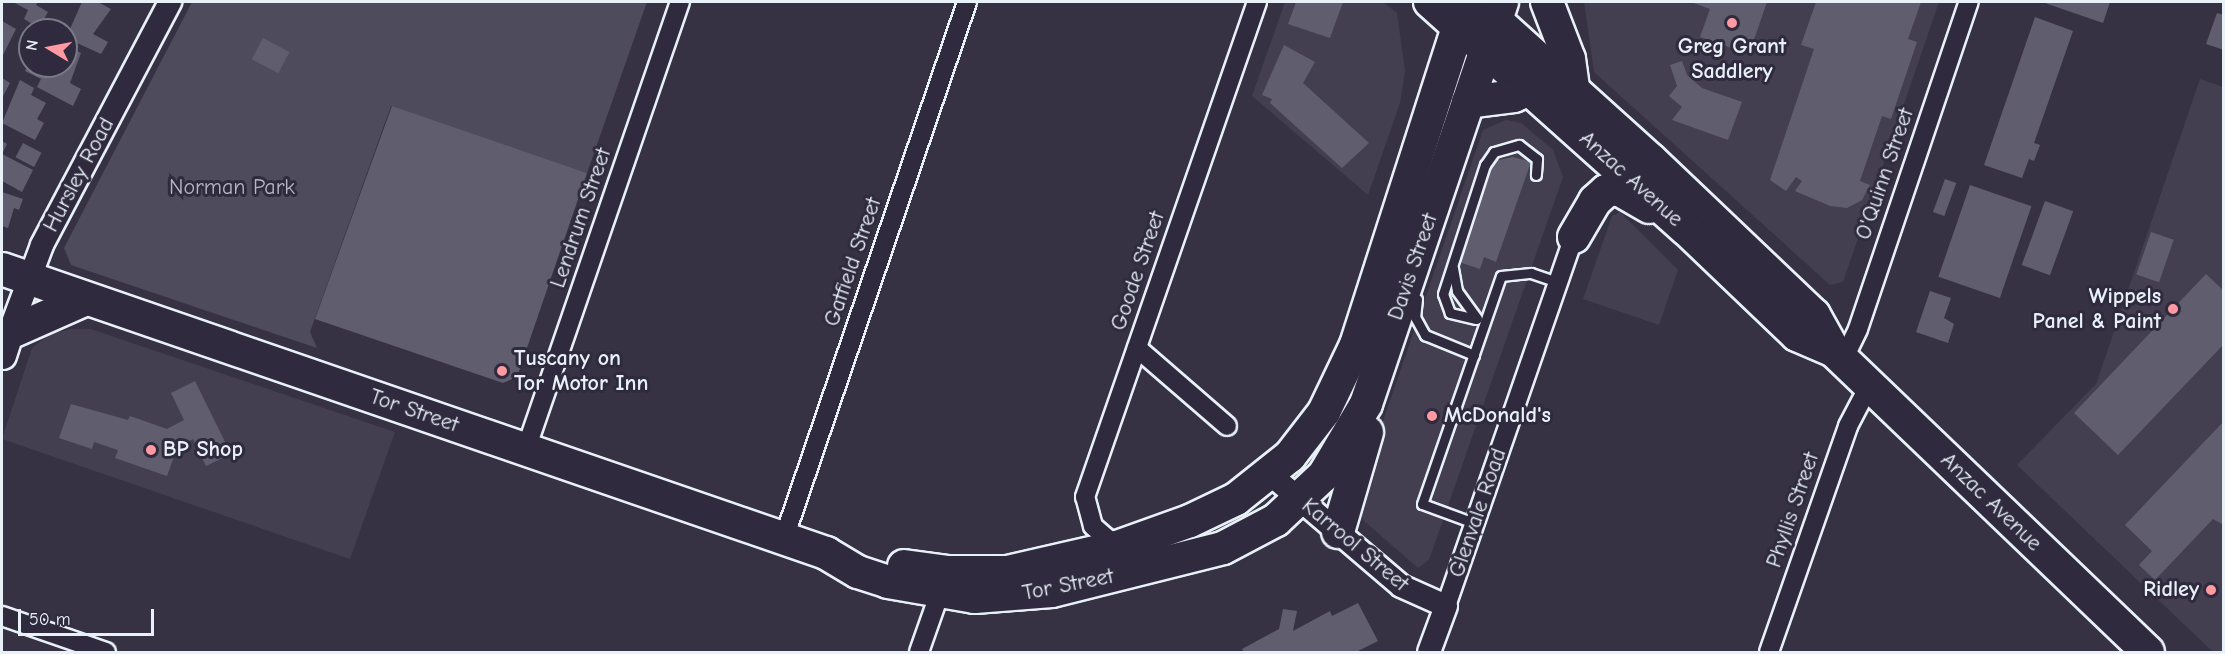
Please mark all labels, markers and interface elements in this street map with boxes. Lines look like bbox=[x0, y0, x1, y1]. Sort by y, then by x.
marker: Greg Grant Saddlery bbox=[1725, 16, 1739, 30]
north arrow bbox=[18, 18, 78, 78]
place label: Greg Grant Saddlery bbox=[1678, 33, 1786, 84]
text: N bbox=[22, 39, 42, 52]
street label: O'Quinn Street bbox=[1850, 105, 1920, 243]
street label: Hursley Road bbox=[38, 113, 120, 237]
street label: Anzac Avenue bbox=[1574, 126, 1688, 232]
street label: Lendrum Street bbox=[545, 145, 617, 291]
park label: Norman Park bbox=[169, 175, 295, 201]
street label: Gatfield Street bbox=[819, 194, 887, 330]
street label: Goode Street bbox=[1105, 208, 1171, 334]
street label: Davis Street bbox=[1382, 210, 1444, 324]
place label: Wippels Panel & Paint bbox=[2032, 283, 2161, 334]
marker: Wippels Panel & Paint bbox=[2166, 302, 2180, 316]
place label: Tuscany on Tor Motor Inn bbox=[514, 345, 648, 396]
marker: Tuscany on Tor Motor Inn bbox=[495, 364, 509, 378]
street label: Tor Street bbox=[366, 384, 462, 438]
place label: McDonald's bbox=[1444, 403, 1551, 429]
marker: McDonald's bbox=[1425, 409, 1439, 423]
place label: BP Shop bbox=[163, 437, 243, 463]
marker: BP Shop bbox=[144, 443, 158, 457]
street label: Glenvale Road bbox=[1444, 445, 1512, 581]
street label: Anzac Avenue bbox=[1935, 447, 2047, 557]
street label: Phyllis Street bbox=[1761, 449, 1825, 571]
street label: Karrool Street bbox=[1296, 493, 1414, 597]
street label: Tor Street bbox=[1020, 563, 1116, 607]
place label: Ridley bbox=[2143, 577, 2199, 603]
marker: Ridley bbox=[2204, 583, 2218, 597]
scale bar bbox=[21, 597, 158, 635]
text: 50 m bbox=[29, 609, 71, 630]

